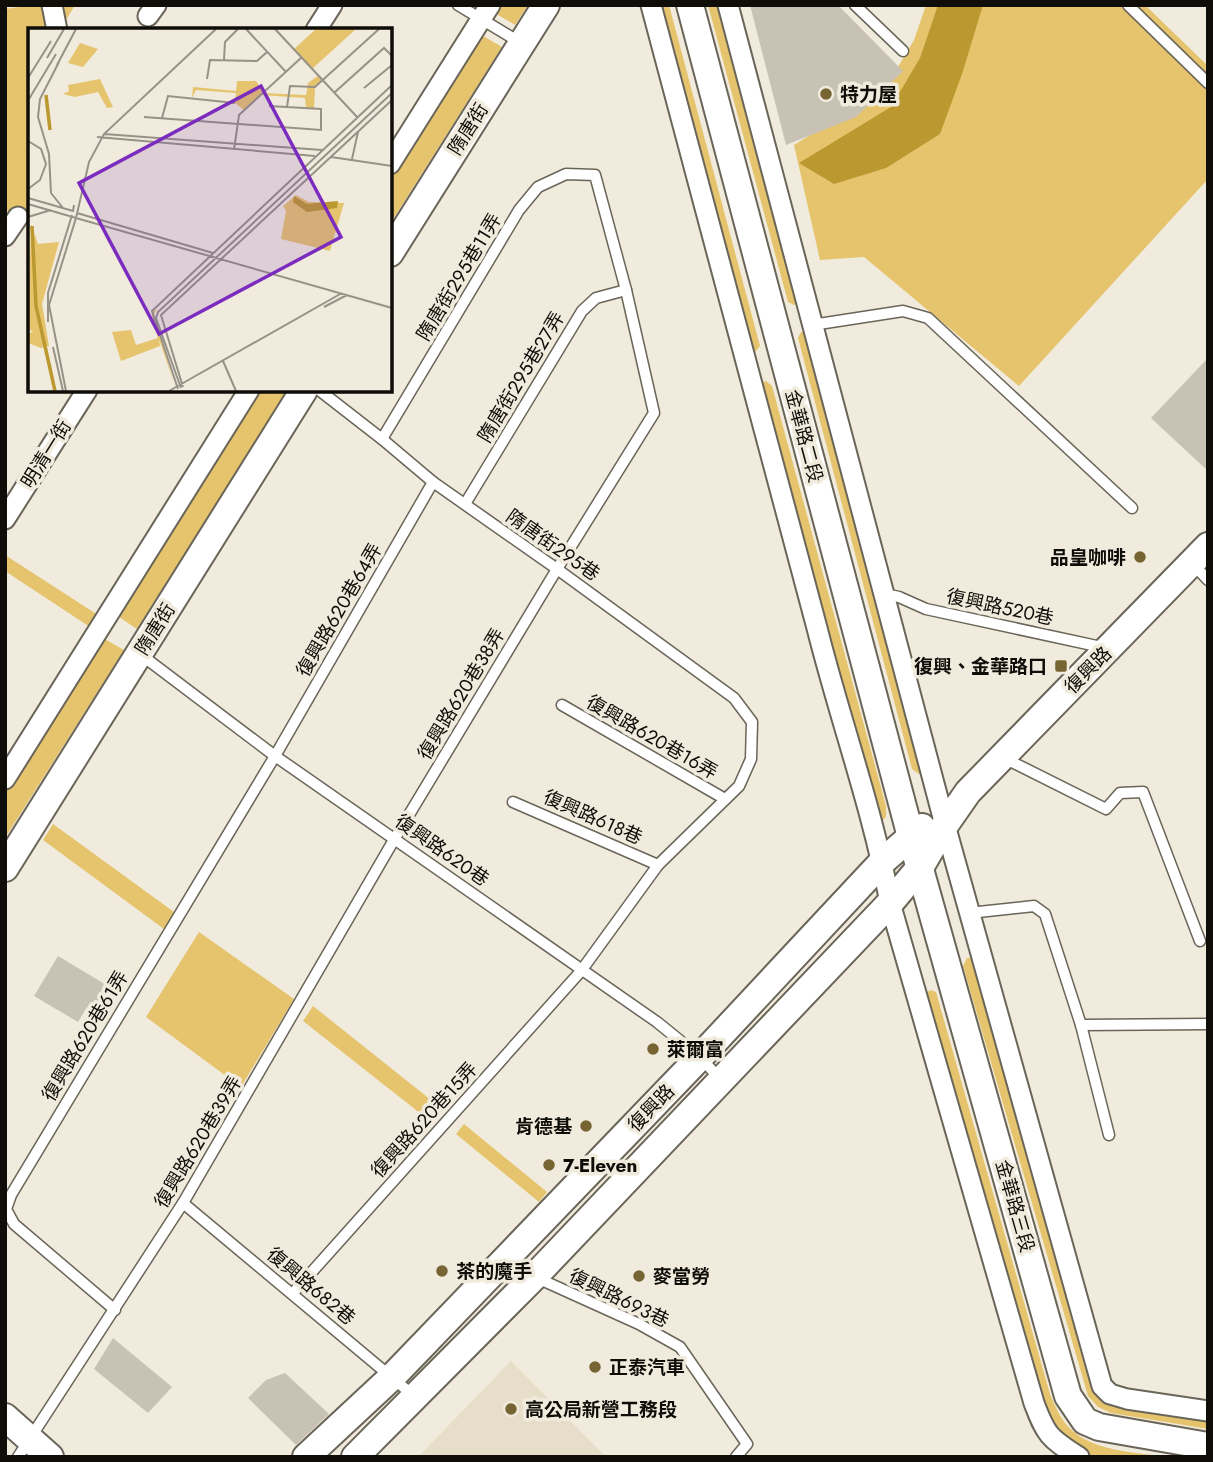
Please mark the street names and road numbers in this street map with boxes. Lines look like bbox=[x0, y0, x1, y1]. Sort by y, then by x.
street label: 隋唐街 bbox=[441, 98, 495, 160]
street label: 隋唐街295巷11弄 bbox=[410, 208, 508, 346]
street label: 隋唐街295巷27弄 bbox=[471, 307, 571, 447]
street label: 金華路二段 bbox=[779, 387, 829, 485]
street label: 明清一街 bbox=[14, 415, 78, 493]
street label: 隋唐街295巷 bbox=[501, 503, 605, 587]
street label: 復興路620巷64弄 bbox=[290, 538, 388, 682]
street label: 復興路520巷 bbox=[944, 582, 1056, 632]
street label: 隋唐街 bbox=[128, 598, 182, 660]
street label: 復興路620巷38弄 bbox=[411, 623, 511, 765]
street label: 復興路 bbox=[1058, 640, 1118, 700]
street label: 復興路620巷16弄 bbox=[581, 688, 723, 786]
street label: 復興路618巷 bbox=[539, 783, 647, 851]
street label: 復興路620巷 bbox=[390, 808, 494, 892]
street label: 復興路620巷61弄 bbox=[35, 966, 135, 1106]
street label: 復興路620巷15弄 bbox=[365, 1056, 483, 1184]
street label: 復興路620巷39弄 bbox=[148, 1071, 248, 1213]
street label: 復興路 bbox=[621, 1078, 681, 1138]
street label: 金華路三段 bbox=[989, 1157, 1041, 1255]
street label: 復興路682巷 bbox=[261, 1241, 361, 1331]
street label: 復興路693巷 bbox=[564, 1262, 674, 1334]

